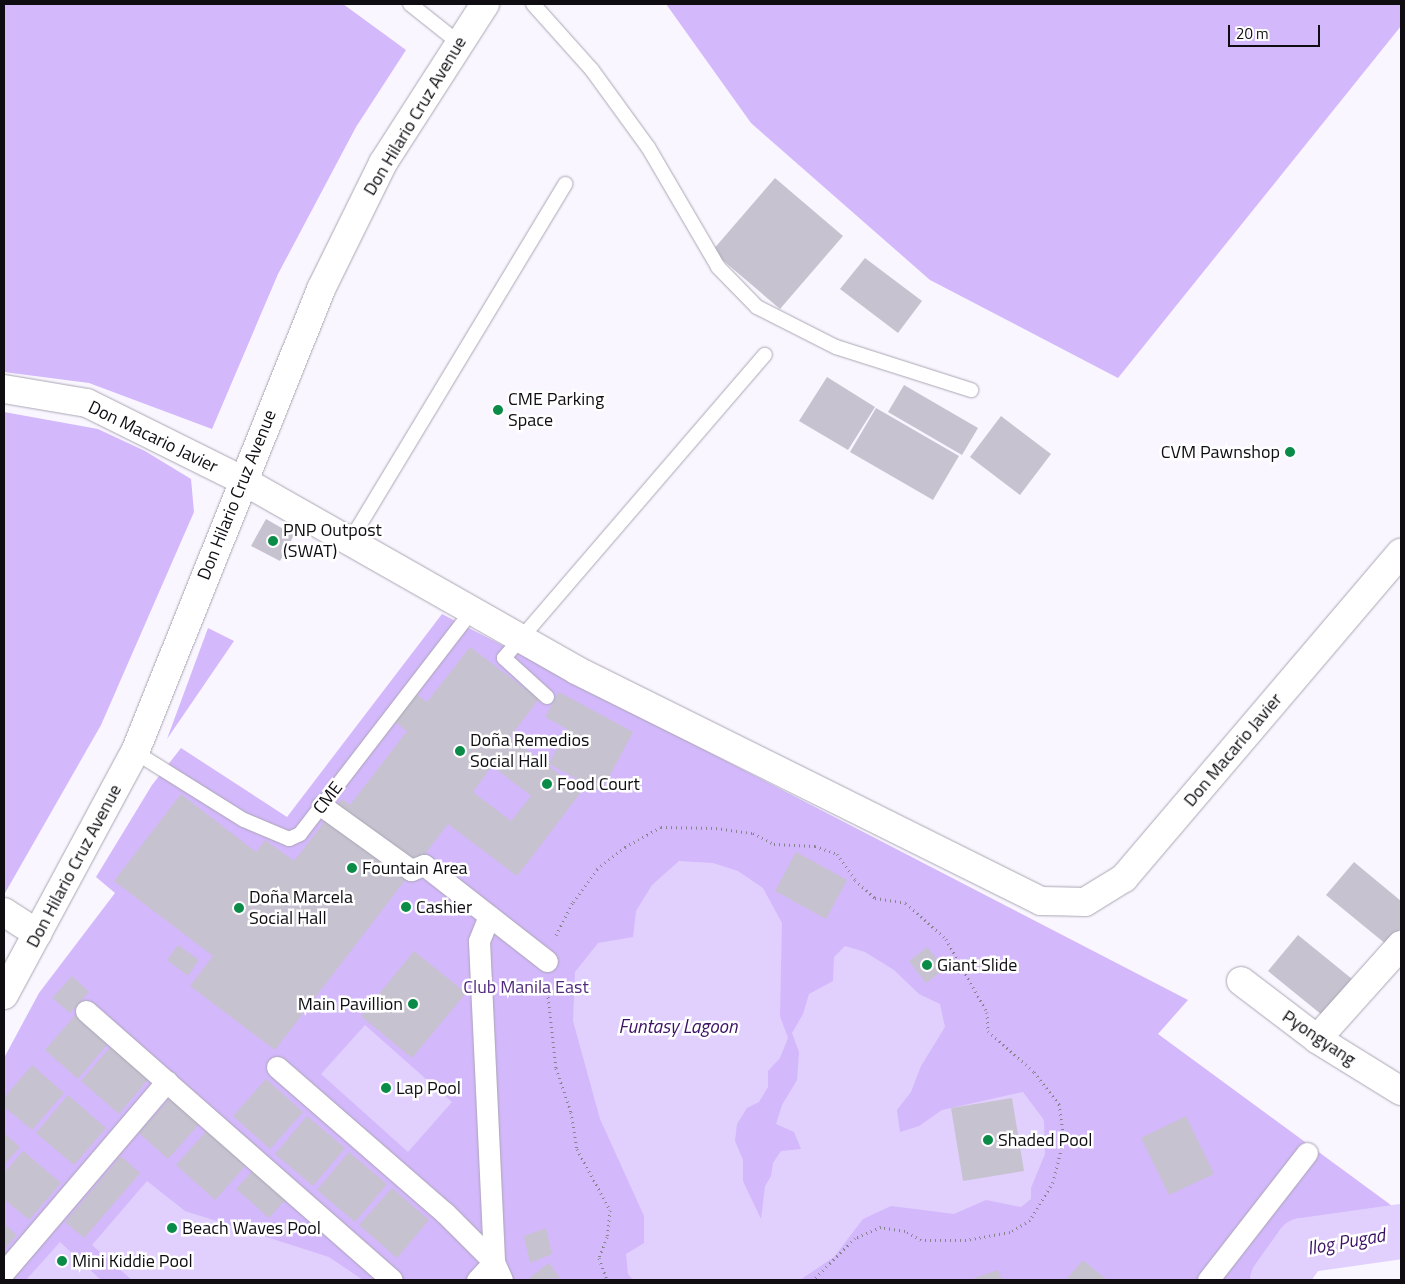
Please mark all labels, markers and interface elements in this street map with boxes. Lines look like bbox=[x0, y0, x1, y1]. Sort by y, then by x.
scale bar bbox=[1230, 15, 1322, 47]
text: 20 m bbox=[1236, 22, 1269, 45]
street label: Don Hilario Cruz Avenue bbox=[359, 33, 471, 199]
place label: CME Parking Space bbox=[508, 389, 604, 432]
street label: Don Macario Javier bbox=[85, 396, 221, 478]
marker: CME Parking Space bbox=[492, 404, 504, 416]
street label: Don Hilario Cruz Avenue bbox=[193, 407, 281, 583]
place label: CVM Pawnshop bbox=[1161, 441, 1280, 463]
marker: CVM Pawnshop bbox=[1284, 446, 1296, 458]
place label: PNP Outpost (SWAT) bbox=[283, 520, 382, 562]
marker: PNP Outpost (SWAT) bbox=[267, 535, 279, 547]
street label: Don Macario Javier bbox=[1179, 689, 1287, 811]
place label: Doña Remedios Social Hall bbox=[470, 730, 589, 772]
marker: Doña Remedios Social Hall bbox=[454, 745, 466, 757]
place label: Food Court bbox=[557, 773, 640, 795]
street label: CME bbox=[309, 778, 347, 818]
marker: Food Court bbox=[541, 778, 553, 790]
street label: Don Hilario Cruz Avenue bbox=[22, 781, 126, 951]
place label: Fountain Area bbox=[362, 857, 468, 879]
marker: Fountain Area bbox=[346, 862, 358, 874]
place label: Doña Marcela Social Hall bbox=[249, 887, 353, 930]
place label: Cashier bbox=[416, 896, 472, 918]
marker: Cashier bbox=[400, 901, 412, 913]
marker: Doña Marcela Social Hall bbox=[233, 902, 245, 914]
place label: Giant Slide bbox=[937, 954, 1017, 976]
marker: Giant Slide bbox=[921, 959, 933, 971]
park label: Club Manila East bbox=[463, 976, 589, 998]
place label: Main Pavillion bbox=[298, 993, 403, 1015]
marker: Main Pavillion bbox=[407, 998, 419, 1010]
street label: Pyongyang bbox=[1278, 1006, 1360, 1070]
water label: Funtasy Lagoon bbox=[619, 1015, 737, 1037]
place label: Lap Pool bbox=[396, 1077, 461, 1099]
marker: Lap Pool bbox=[380, 1082, 392, 1094]
place label: Shaded Pool bbox=[998, 1129, 1092, 1151]
marker: Shaded Pool bbox=[982, 1134, 994, 1146]
place label: Beach Waves Pool bbox=[182, 1217, 321, 1239]
marker: Beach Waves Pool bbox=[166, 1222, 178, 1234]
water label: Ilog Pugad bbox=[1305, 1223, 1387, 1259]
place label: Mini Kiddie Pool bbox=[72, 1250, 193, 1272]
marker: Mini Kiddie Pool bbox=[56, 1255, 68, 1267]

